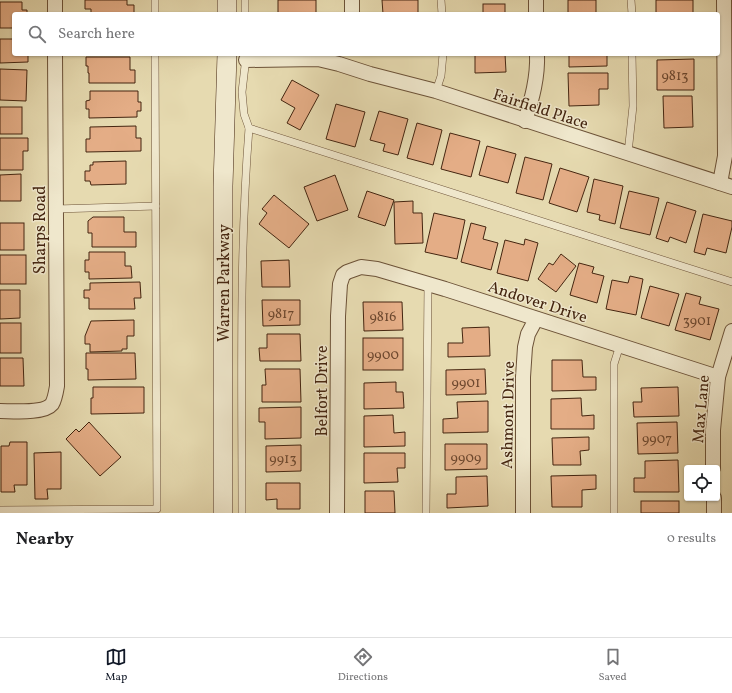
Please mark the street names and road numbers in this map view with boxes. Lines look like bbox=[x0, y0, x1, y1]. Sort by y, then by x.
street label: Fairfield Place bbox=[490, 84, 591, 136]
street label: Sharps Road bbox=[30, 186, 52, 274]
street label: Warren Parkway bbox=[214, 224, 236, 342]
street label: Andover Drive bbox=[485, 277, 590, 329]
street label: Belfort Drive bbox=[312, 346, 334, 436]
street label: Ashmont Drive bbox=[497, 361, 521, 469]
street label: Max Lane bbox=[688, 374, 716, 444]

